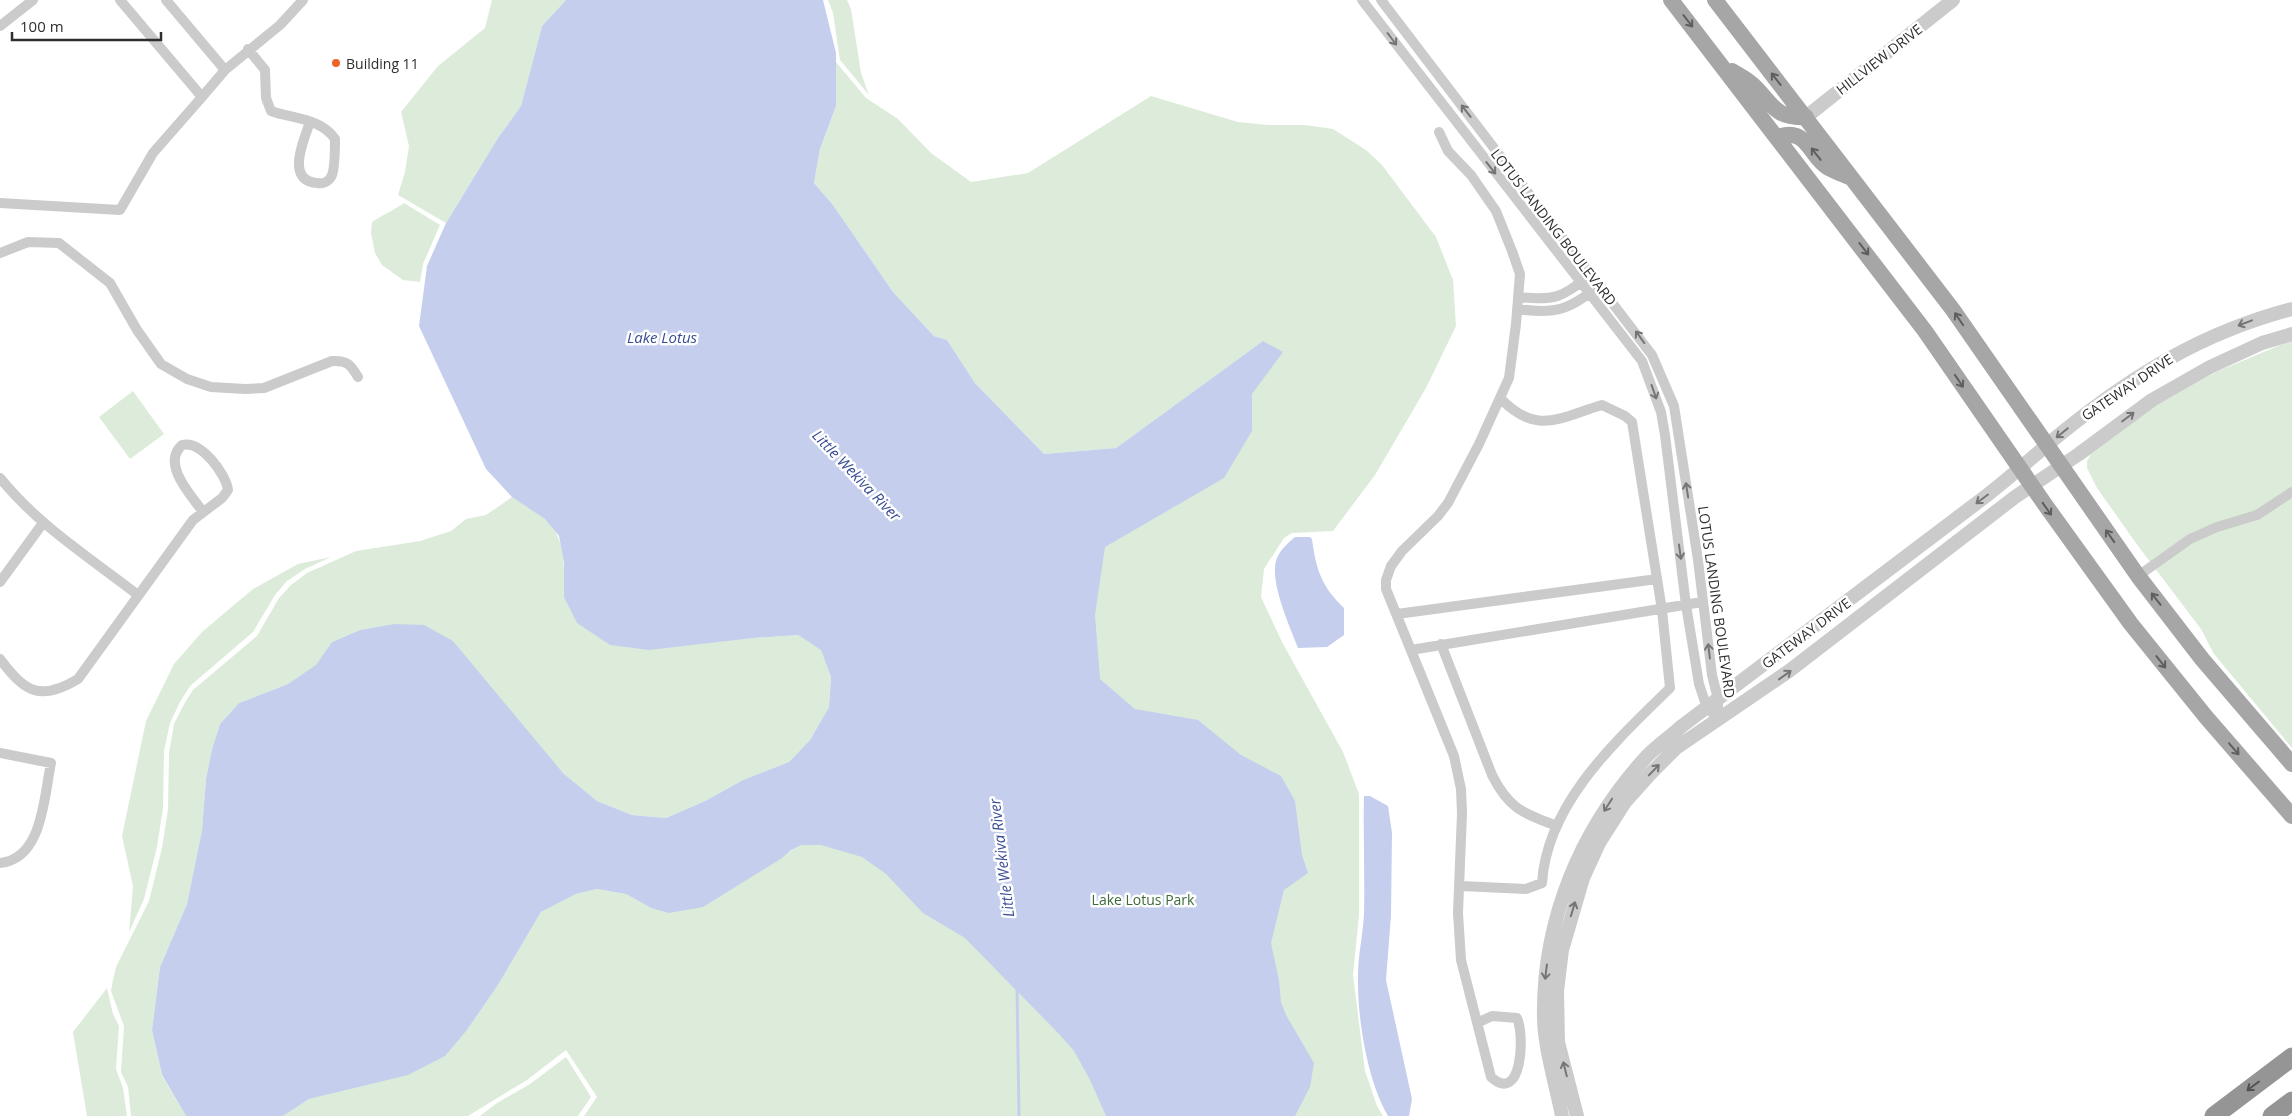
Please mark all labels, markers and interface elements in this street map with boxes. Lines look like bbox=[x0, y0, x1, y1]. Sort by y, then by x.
scale bar bbox=[12, 10, 161, 42]
one-way arrow bbox=[1682, 15, 1693, 28]
text: 100 m bbox=[20, 16, 64, 36]
street label: HILLVIEW DRIVE bbox=[1832, 19, 1926, 99]
one-way arrow bbox=[1387, 32, 1397, 46]
place label: Building 11 bbox=[346, 54, 419, 73]
marker: Building 11 bbox=[330, 57, 342, 69]
one-way arrow bbox=[1770, 73, 1781, 86]
one-way arrow bbox=[1460, 105, 1471, 118]
street label: LOTUS LANDING BOULEVARD bbox=[1487, 145, 1621, 309]
one-way arrow bbox=[1811, 147, 1822, 160]
one-way arrow bbox=[1485, 161, 1496, 174]
one-way arrow bbox=[1858, 242, 1869, 255]
one-way arrow bbox=[1954, 313, 1964, 327]
one-way arrow bbox=[2238, 319, 2253, 328]
water label: Lake Lotus bbox=[627, 327, 698, 347]
one-way arrow bbox=[1635, 330, 1645, 344]
street label: GATEWAY DRIVE bbox=[2077, 349, 2177, 425]
one-way arrow bbox=[1954, 373, 1964, 387]
one-way arrow bbox=[1650, 384, 1659, 399]
one-way arrow bbox=[2121, 412, 2135, 422]
water label: Little Wekiva River bbox=[808, 425, 906, 526]
one-way arrow bbox=[2056, 427, 2069, 438]
one-way arrow bbox=[1682, 483, 1692, 499]
one-way arrow bbox=[1976, 494, 1989, 505]
one-way arrow bbox=[2042, 502, 2053, 515]
street label: LOTUS LANDING BOULEVARD bbox=[1694, 505, 1740, 699]
one-way arrow bbox=[2105, 529, 2115, 543]
one-way arrow bbox=[1675, 544, 1685, 560]
street label: GATEWAY DRIVE bbox=[1758, 593, 1854, 673]
one-way arrow bbox=[2150, 593, 2161, 606]
one-way arrow bbox=[1704, 644, 1714, 660]
one-way arrow bbox=[2156, 655, 2167, 668]
one-way arrow bbox=[1778, 669, 1791, 680]
one-way arrow bbox=[2228, 743, 2240, 756]
one-way arrow bbox=[1648, 764, 1660, 777]
water label: Little Wekiva River bbox=[984, 796, 1018, 918]
one-way arrow bbox=[1602, 798, 1612, 812]
park label: Lake Lotus Park bbox=[1092, 890, 1195, 909]
one-way arrow bbox=[1569, 901, 1579, 917]
one-way arrow bbox=[1541, 964, 1551, 980]
one-way arrow bbox=[1560, 1061, 1569, 1077]
one-way arrow bbox=[2246, 1081, 2260, 1091]

